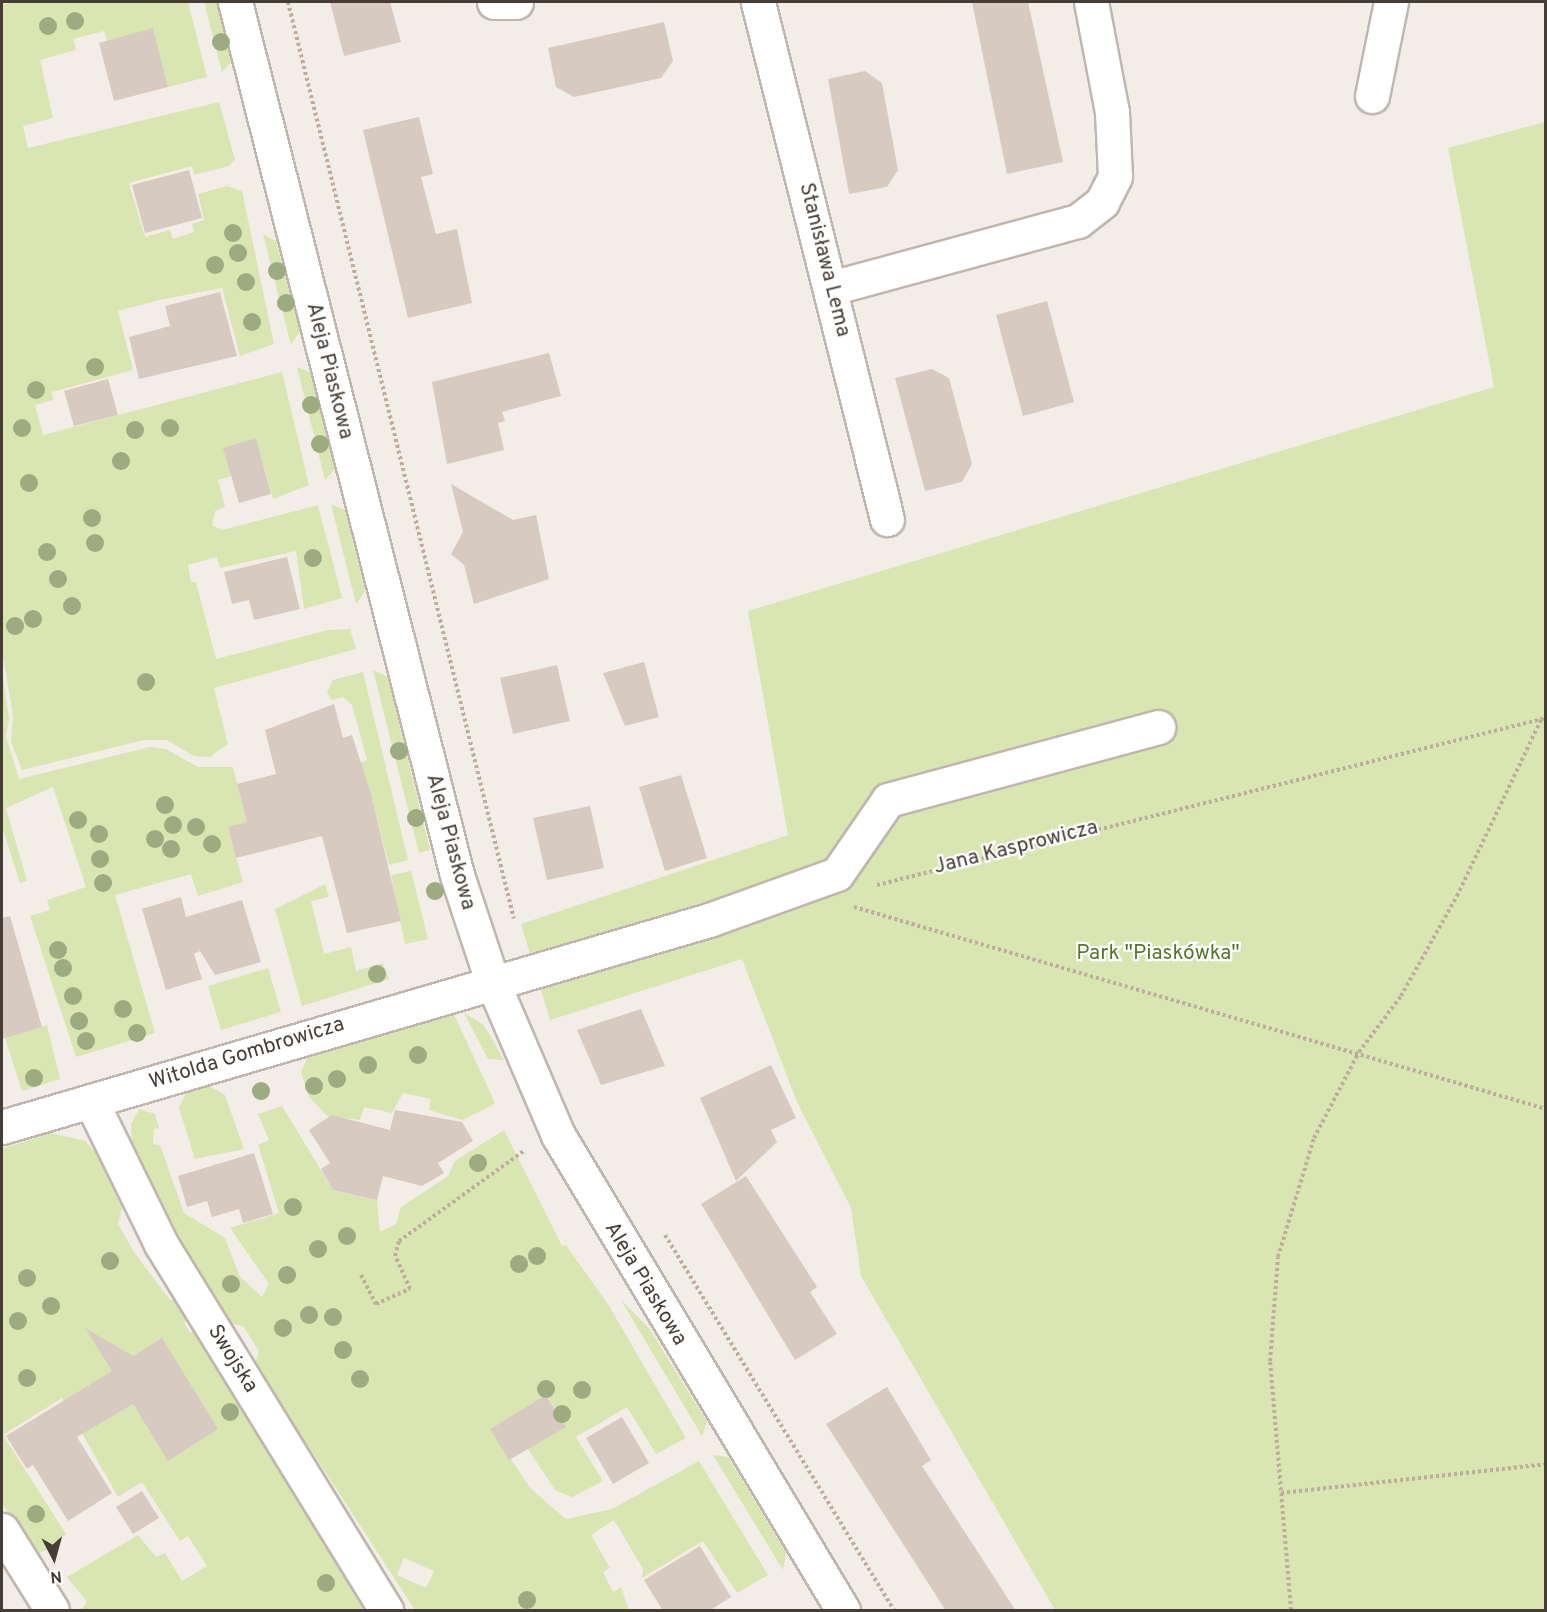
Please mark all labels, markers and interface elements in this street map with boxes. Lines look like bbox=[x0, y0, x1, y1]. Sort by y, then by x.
street label: Stanisława Lema bbox=[793, 180, 855, 340]
street label: Aleja Piaskowa bbox=[300, 300, 358, 442]
street label: Aleja Piaskowa bbox=[420, 771, 480, 913]
street label: Jana Kasprowicza bbox=[931, 815, 1101, 881]
park label: Park "Piaskówka" bbox=[1076, 941, 1240, 967]
street label: Witolda Gombrowicza bbox=[146, 1012, 348, 1096]
street label: Aleja Piaskowa bbox=[598, 1218, 692, 1350]
street label: Swojska bbox=[201, 1320, 263, 1398]
north arrow bbox=[24, 1528, 84, 1588]
text: N bbox=[49, 1565, 63, 1586]

